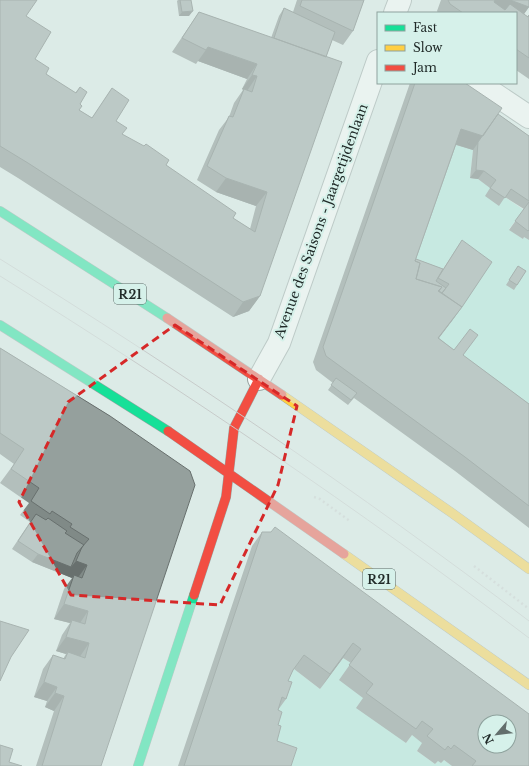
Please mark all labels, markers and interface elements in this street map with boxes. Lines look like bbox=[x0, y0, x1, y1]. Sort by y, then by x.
legend bbox=[377, 12, 517, 84]
text: Fast bbox=[413, 20, 438, 35]
text: Slow bbox=[413, 40, 443, 55]
text: Jam bbox=[411, 60, 437, 75]
street label: Avenue des Saisons - Jaargetijdenlaan bbox=[270, 101, 371, 342]
road number: R21 bbox=[114, 284, 146, 304]
road number: R21 bbox=[363, 569, 395, 589]
north arrow bbox=[477, 714, 517, 754]
text: N bbox=[479, 730, 497, 747]

